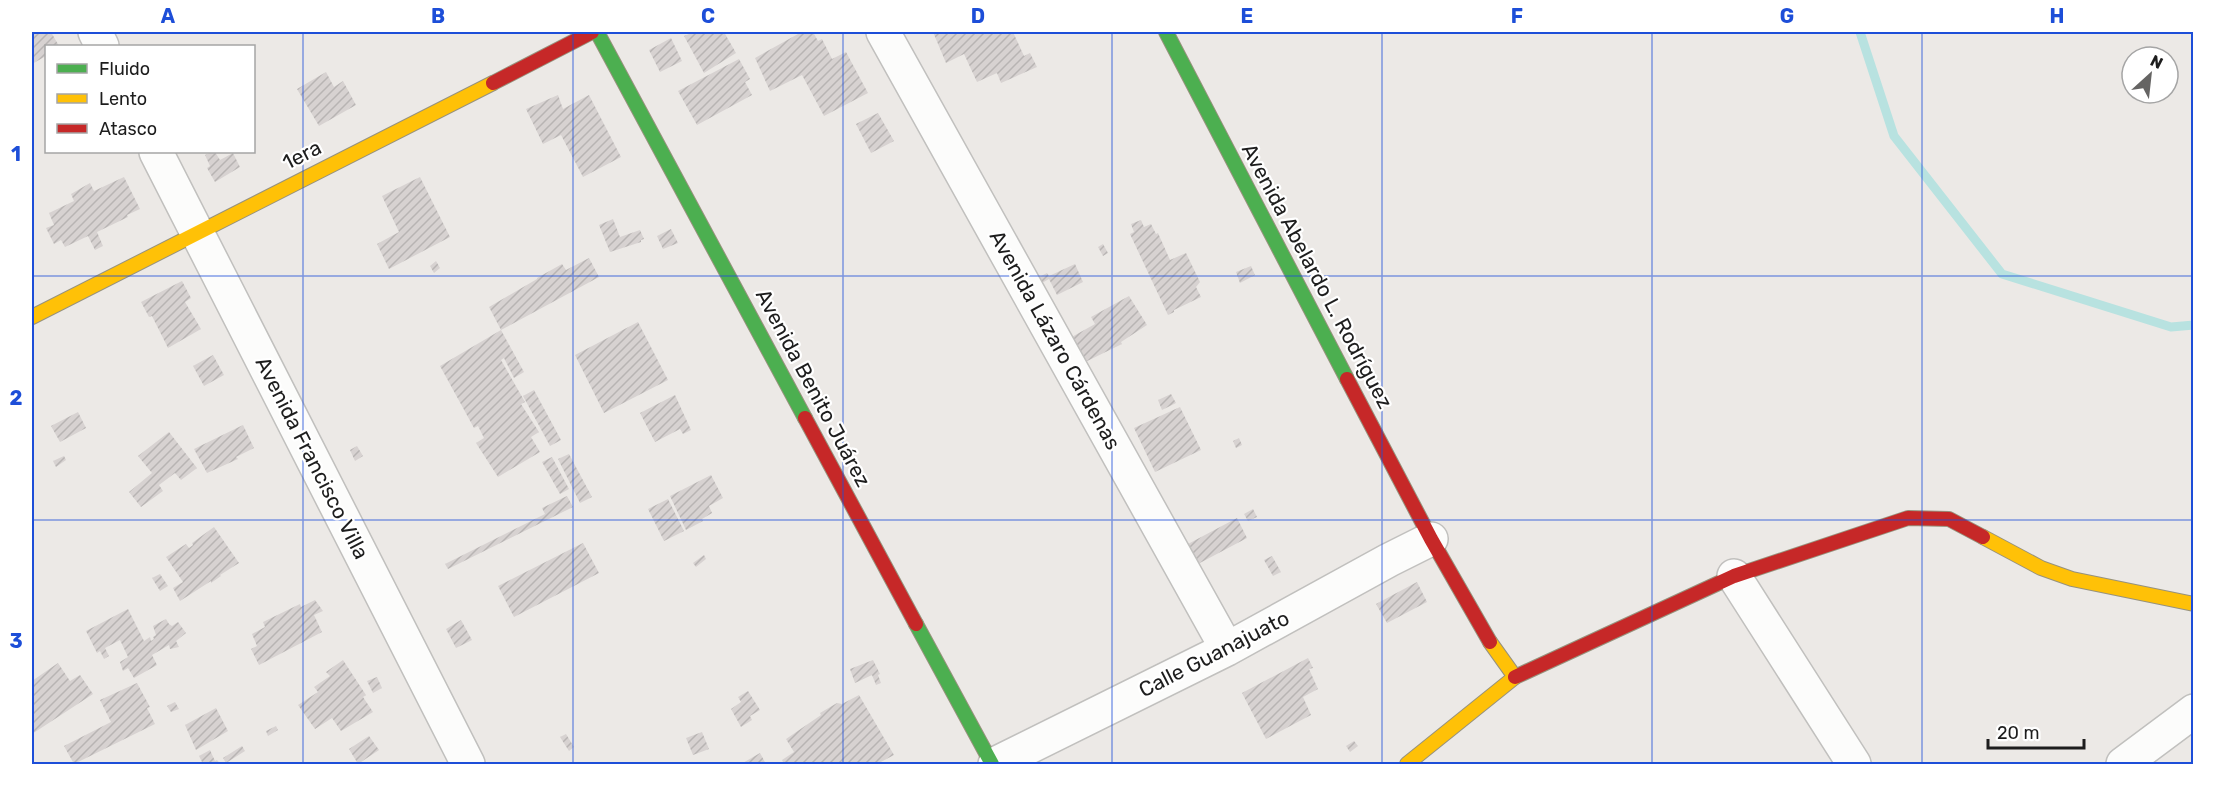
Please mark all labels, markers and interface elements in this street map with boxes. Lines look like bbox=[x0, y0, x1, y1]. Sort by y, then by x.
text: A bbox=[161, 4, 176, 28]
text: B bbox=[431, 4, 445, 28]
text: C bbox=[701, 4, 715, 28]
text: D bbox=[971, 4, 985, 28]
text: E bbox=[1241, 4, 1253, 28]
text: F bbox=[1511, 4, 1523, 28]
text: G bbox=[1780, 4, 1794, 28]
text: H bbox=[2050, 4, 2064, 28]
legend bbox=[45, 45, 255, 153]
north arrow bbox=[2120, 45, 2180, 105]
text: N bbox=[2147, 51, 2166, 73]
text: Fluido bbox=[99, 58, 150, 80]
text: Lento bbox=[99, 88, 147, 110]
text: Atasco bbox=[99, 118, 157, 140]
street label: 1era bbox=[278, 134, 325, 175]
street label: Avenida Abelardo L. Rodríguez bbox=[1237, 139, 1398, 413]
text: 1 bbox=[11, 142, 21, 166]
street label: Avenida Lázaro Cárdenas bbox=[985, 226, 1126, 454]
street label: Avenida Benito Juárez bbox=[751, 285, 876, 491]
street label: Avenida Francisco Villa bbox=[251, 352, 374, 563]
text: 2 bbox=[10, 386, 23, 410]
street label: Calle Guanajuato bbox=[1134, 605, 1293, 702]
text: 3 bbox=[9, 629, 23, 653]
scale bar bbox=[1988, 712, 2084, 750]
text: 20 m bbox=[1997, 722, 2039, 744]

